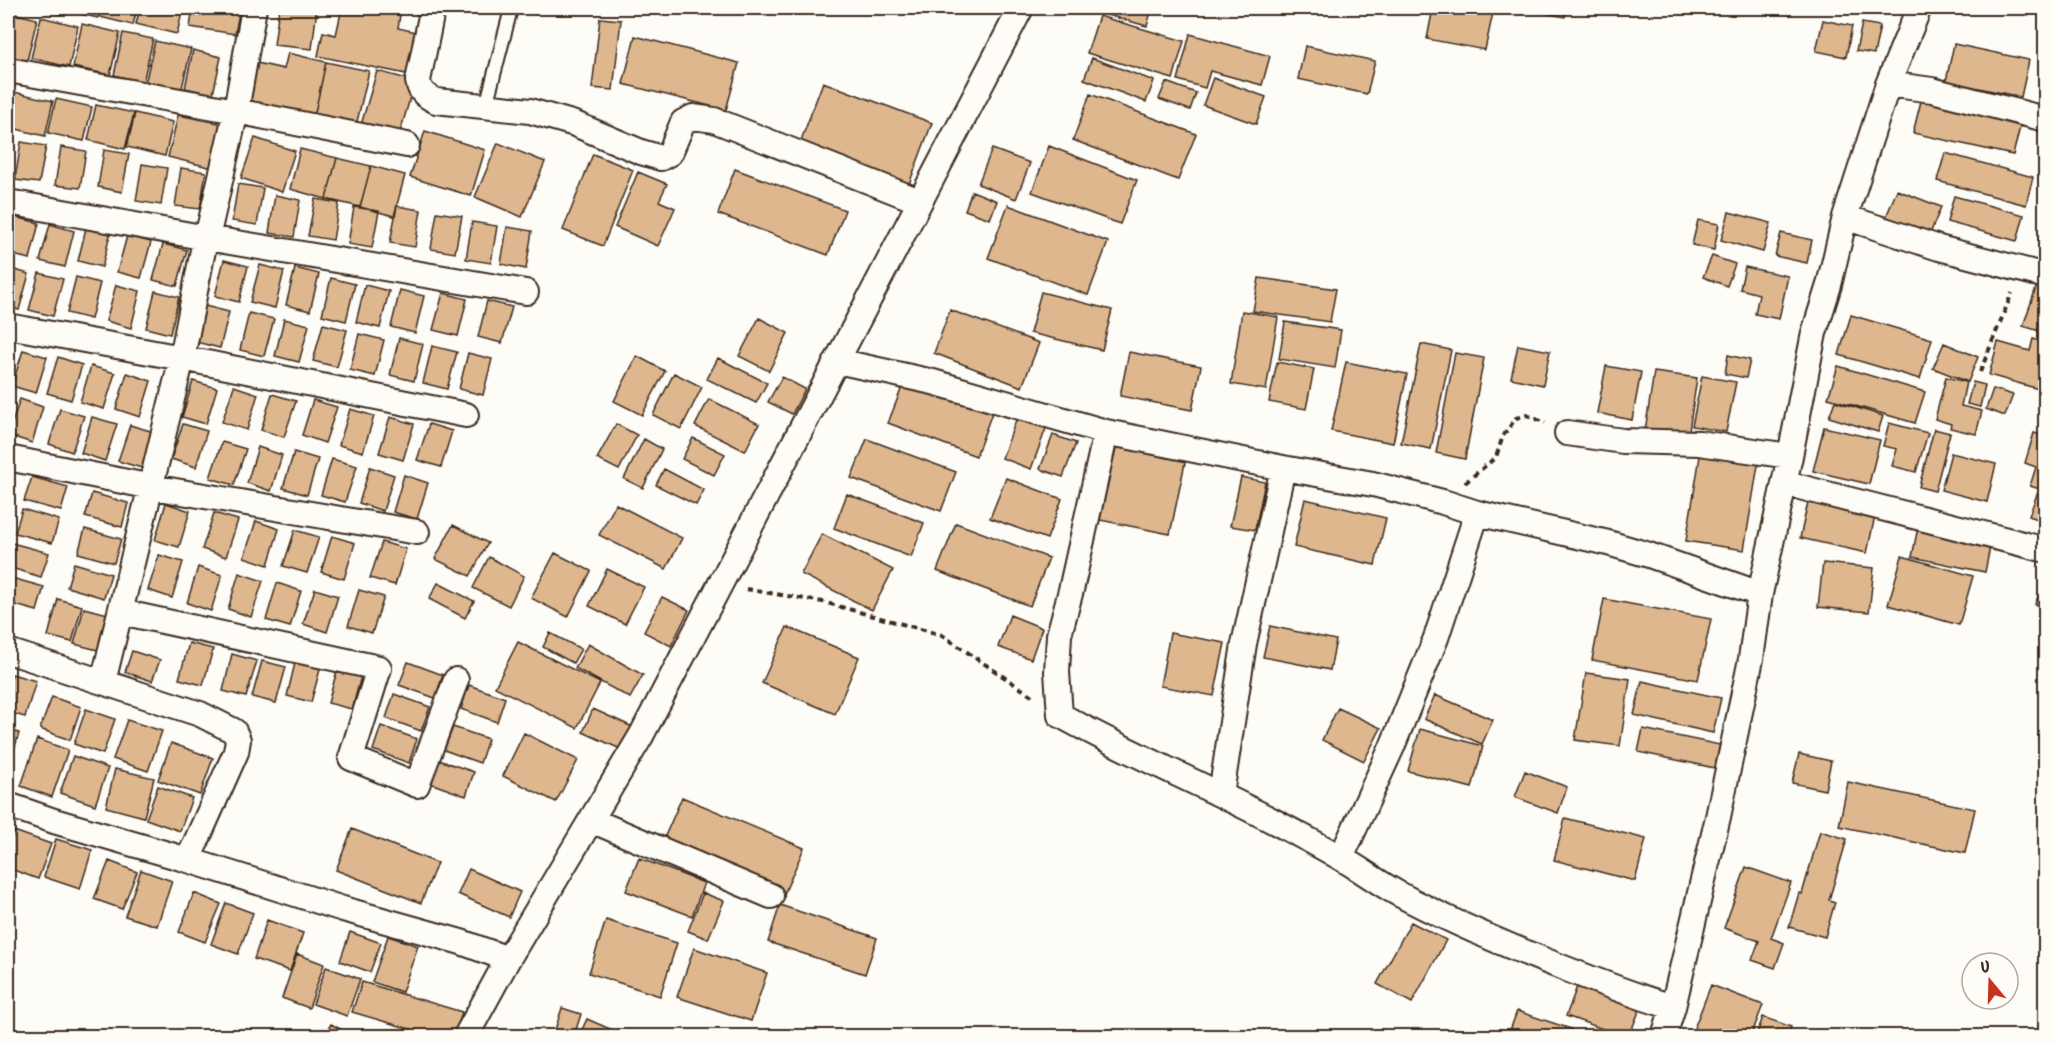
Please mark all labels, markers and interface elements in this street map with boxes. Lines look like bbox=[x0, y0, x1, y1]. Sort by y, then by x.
north arrow bbox=[1960, 951, 2020, 1011]
text: U bbox=[1977, 955, 1995, 982]

